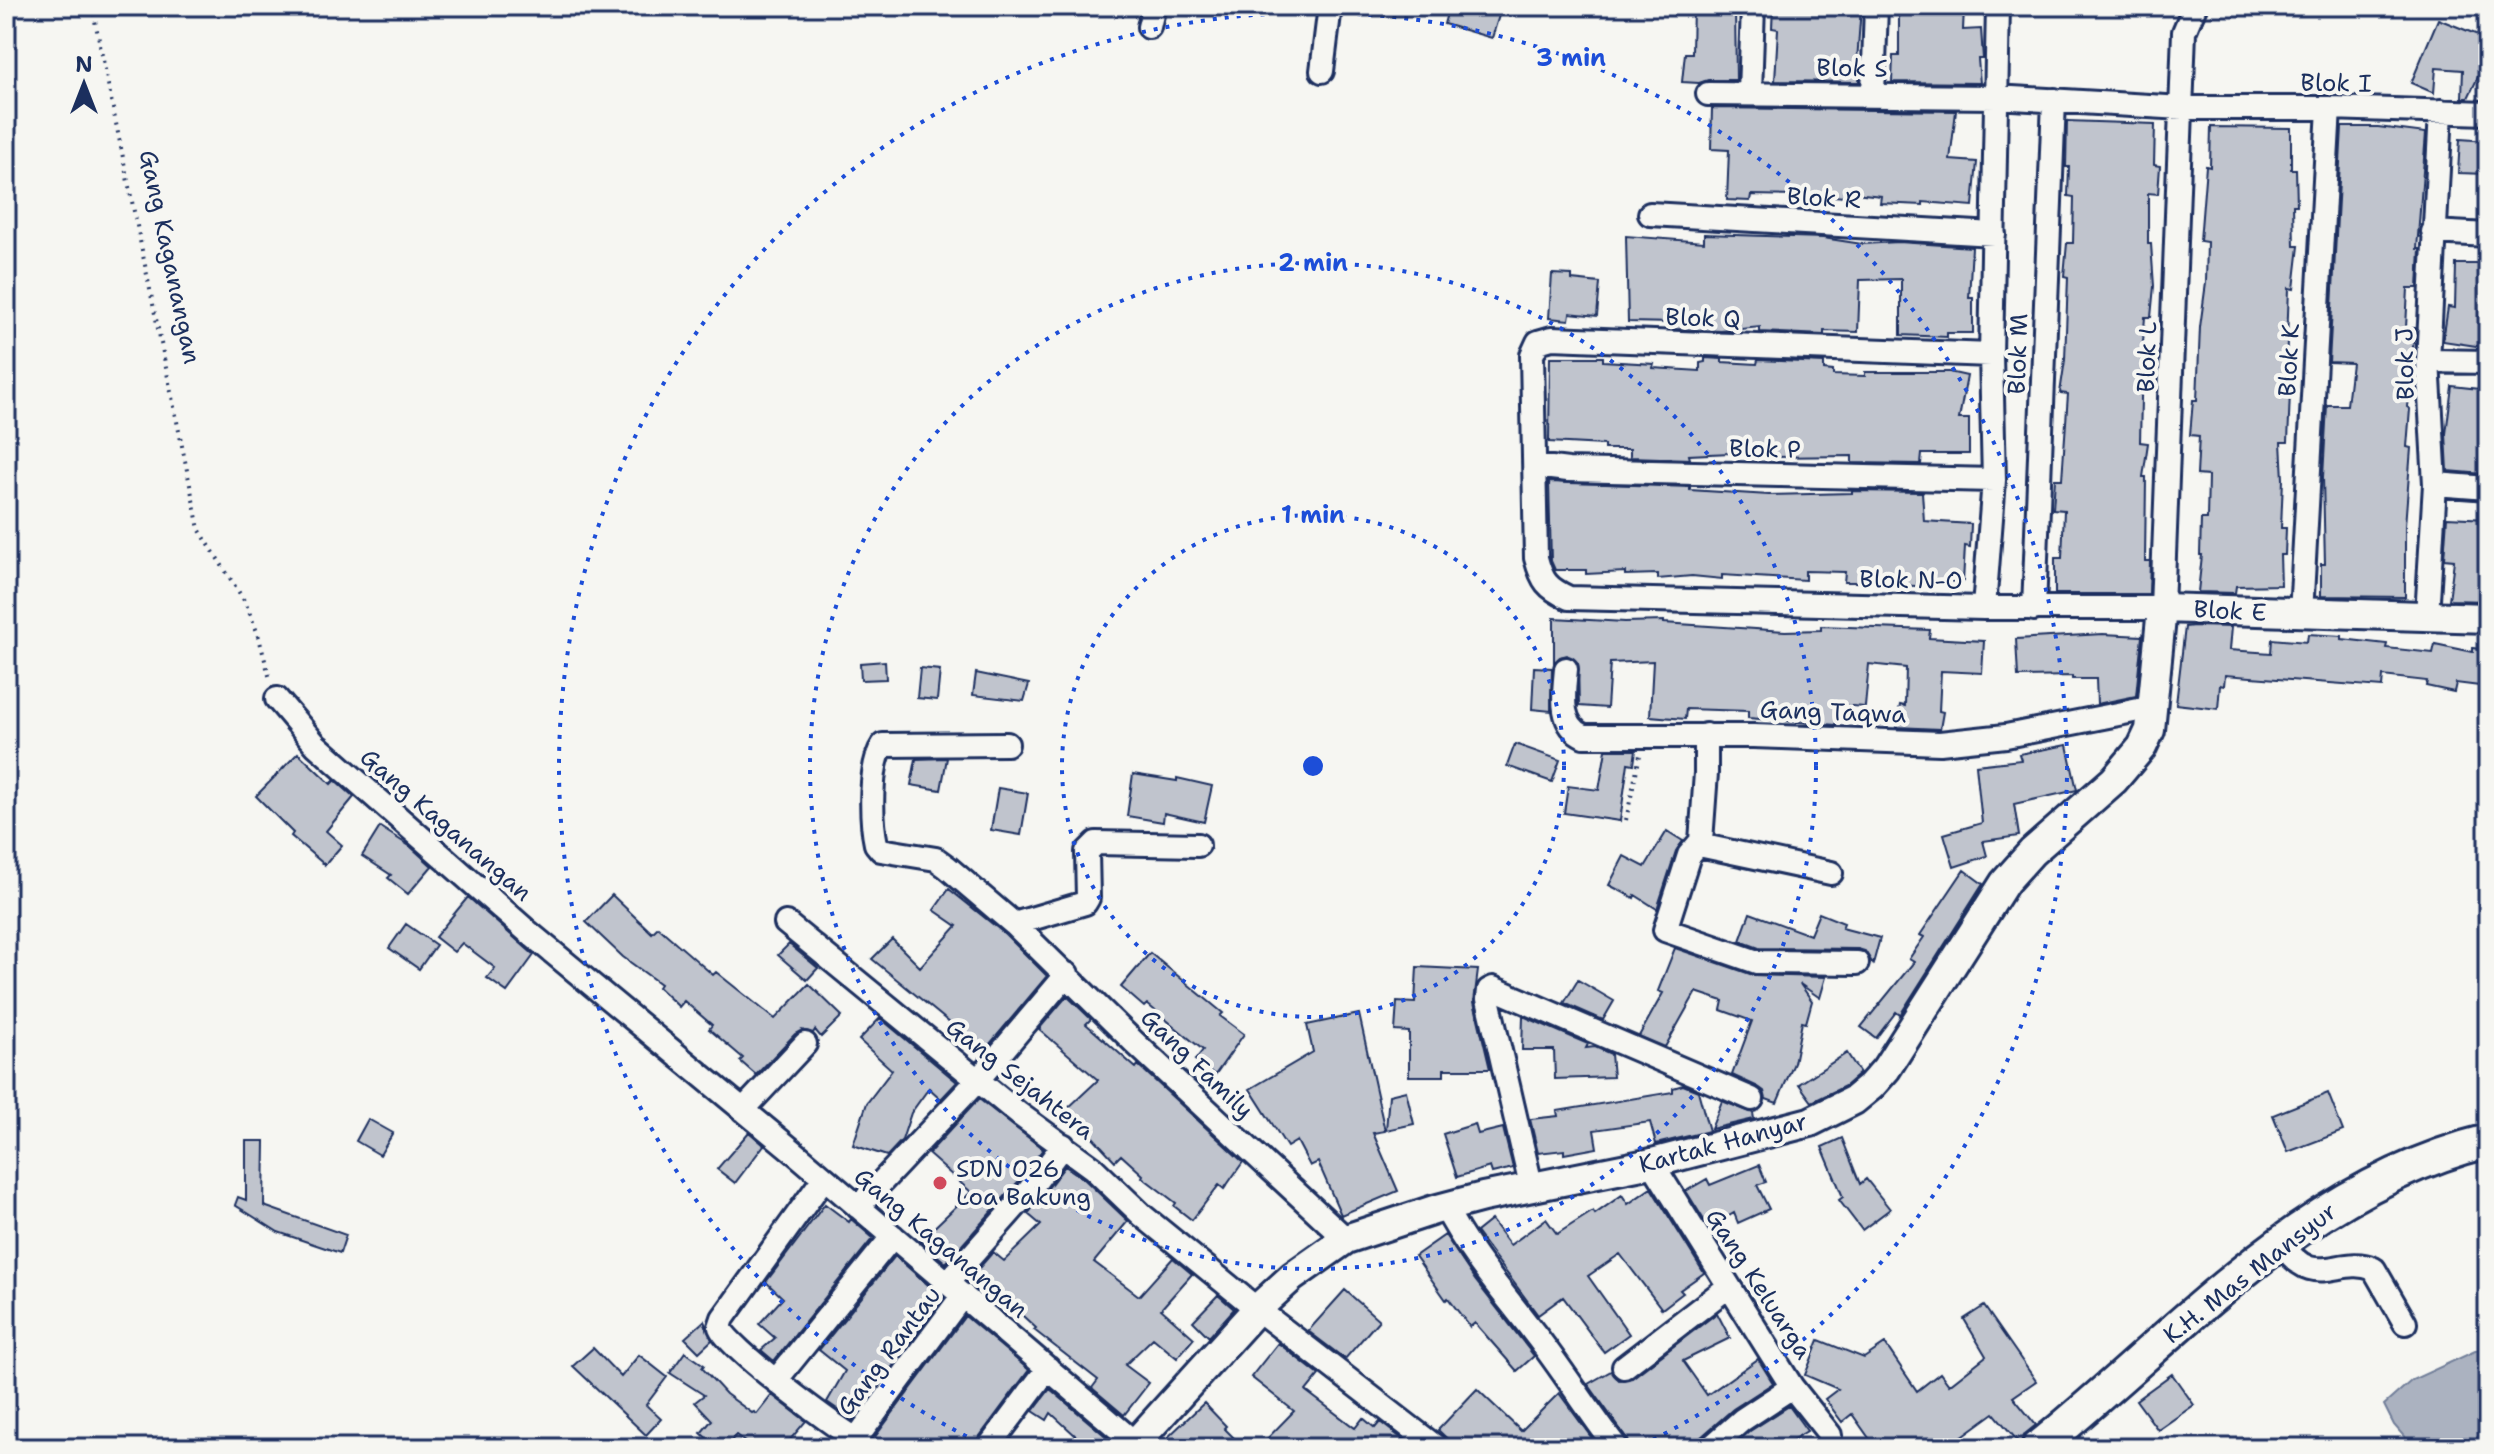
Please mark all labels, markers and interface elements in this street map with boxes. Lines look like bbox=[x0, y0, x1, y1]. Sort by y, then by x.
text: 3 min bbox=[1536, 42, 1606, 74]
north arrow bbox=[44, 44, 124, 124]
text: N bbox=[75, 50, 93, 79]
street label: Blok S bbox=[1816, 51, 1888, 85]
street label: Blok I bbox=[2300, 66, 2372, 100]
street label: Gang Kaganangan bbox=[132, 147, 208, 367]
street label: Blok R bbox=[1786, 180, 1862, 216]
text: 2 min bbox=[1278, 247, 1348, 279]
street label: Blok Q bbox=[1665, 301, 1741, 335]
street label: Blok M bbox=[2001, 313, 2035, 395]
street label: Blok L bbox=[2130, 321, 2164, 393]
street label: Blok K bbox=[2271, 322, 2307, 398]
street label: Blok J bbox=[2388, 328, 2422, 400]
street label: Blok P bbox=[1729, 432, 1801, 466]
text: 1 min bbox=[1281, 499, 1345, 531]
street label: Blok N-O bbox=[1859, 563, 1963, 597]
street label: Blok E bbox=[2193, 593, 2267, 629]
street label: Gang Taqwa bbox=[1759, 693, 1907, 731]
street label: Gang Kaganangan bbox=[353, 741, 539, 909]
centre of rings bbox=[1299, 752, 1327, 780]
street label: Gang Family bbox=[1134, 1002, 1260, 1126]
street label: Gang Sejahtera bbox=[939, 1011, 1101, 1147]
street label: Kartak Hanyar bbox=[1635, 1105, 1811, 1181]
place label: SDN 026 Loa Bakung bbox=[956, 1153, 1091, 1213]
street label: Gang Kaganangan bbox=[847, 1161, 1035, 1325]
marker: SDN 026 Loa Bakung bbox=[931, 1174, 949, 1192]
street label: K.H. Mas Mansyur bbox=[2157, 1195, 2343, 1351]
street label: Gang Keluarga bbox=[1698, 1203, 1820, 1365]
street label: Gang Rantau bbox=[830, 1280, 948, 1422]

